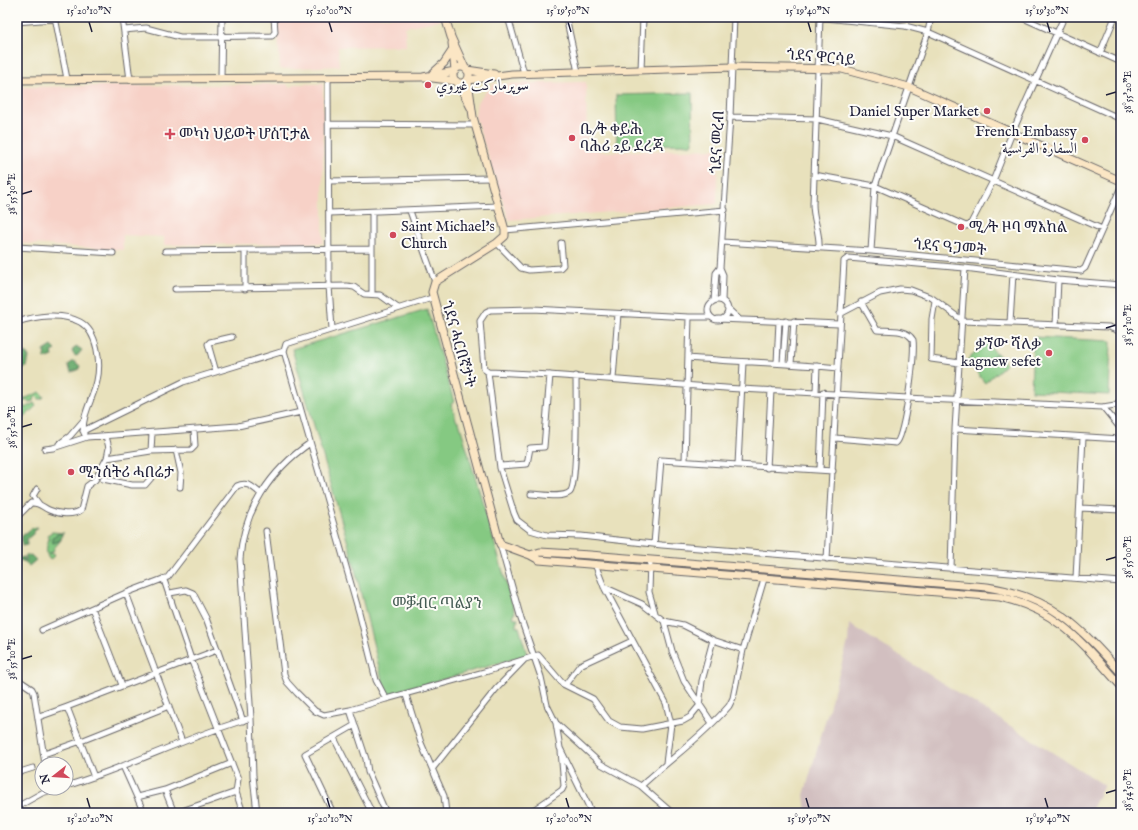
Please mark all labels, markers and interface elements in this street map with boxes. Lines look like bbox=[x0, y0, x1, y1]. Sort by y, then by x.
text: 15°20'10"N bbox=[66, 5, 112, 18]
text: 15°20'00"N bbox=[306, 5, 353, 18]
text: 15°19'50"N bbox=[546, 5, 590, 18]
text: 15°19'40"N bbox=[786, 5, 831, 18]
text: 15°19'30"N bbox=[1025, 5, 1069, 18]
street label: ጎደና ዋርሳይ bbox=[786, 45, 856, 70]
text: 38°55'20"E bbox=[1122, 71, 1135, 113]
place label: سوپرمارکت غيروي bbox=[436, 76, 529, 97]
marker: سوپرمارکت غيروي bbox=[423, 80, 433, 90]
place label: Daniel Super Market bbox=[849, 102, 979, 121]
marker: Daniel Super Market bbox=[982, 106, 992, 116]
street label: ጎደና መረብ bbox=[706, 110, 729, 174]
place label: ቤ/ት ቀይሕ ባሕሪ 2ይ ደረጃ bbox=[580, 120, 664, 156]
place label: French Embassy السفارة الفرنسية bbox=[975, 122, 1078, 158]
place label: መካነ ህይወት ሆስፒታል bbox=[179, 125, 310, 144]
marker: መካነ ህይወት ሆስፒታል bbox=[164, 128, 176, 140]
marker: ቤ/ት ቀይሕ ባሕሪ 2ይ ደረጃ bbox=[567, 133, 577, 143]
marker: French Embassy السفارة الفرنسية bbox=[1080, 135, 1090, 145]
text: 38°55'30"E bbox=[6, 173, 19, 215]
place label: Saint Michael's Church bbox=[401, 217, 495, 253]
place label: ሚ/ት ዞባ ማእከል bbox=[969, 218, 1068, 237]
marker: ሚ/ት ዞባ ማእከል bbox=[956, 222, 966, 232]
marker: Saint Michael's Church bbox=[388, 230, 398, 240]
street label: ጎደና ዓጋመት bbox=[913, 235, 987, 260]
street label: ጎደና ሓርበኛታት bbox=[437, 299, 480, 390]
text: 38°55'10"E bbox=[1122, 304, 1135, 346]
place label: ቃኘው ሻለቃ kagnew sefet bbox=[961, 335, 1041, 371]
marker: ቃኘው ሻለቃ kagnew sefet bbox=[1044, 348, 1054, 358]
text: 38°55'20"E bbox=[6, 406, 19, 448]
place label: ሚንስትሪ ሓበሬታ bbox=[79, 463, 174, 482]
marker: ሚንስትሪ ሓበሬታ bbox=[66, 467, 76, 477]
text: 38°55'00"E bbox=[1122, 536, 1135, 578]
park label: መቓብር ጣልያን bbox=[392, 594, 482, 613]
text: 38°55'10"E bbox=[6, 638, 19, 680]
north arrow bbox=[34, 756, 74, 796]
text: 38°54'50"E bbox=[1122, 769, 1135, 811]
text: N bbox=[37, 772, 54, 786]
text: 15°20'20"N bbox=[67, 813, 113, 826]
text: 15°20'10"N bbox=[307, 813, 353, 826]
text: 15°20'00"N bbox=[546, 813, 593, 826]
text: 15°19'50"N bbox=[787, 813, 831, 826]
text: 15°19'40"N bbox=[1026, 813, 1071, 826]

